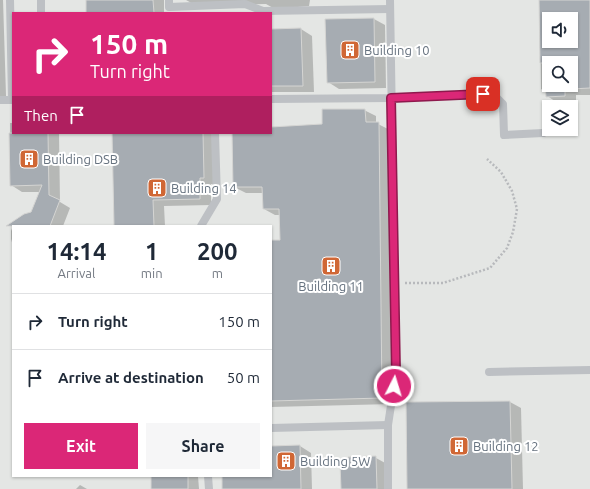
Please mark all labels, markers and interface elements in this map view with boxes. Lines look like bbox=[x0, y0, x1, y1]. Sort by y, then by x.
map controls bbox=[542, 12, 578, 136]
button: sound bbox=[542, 12, 578, 48]
icon: right bbox=[24, 28, 76, 80]
text: 150 m bbox=[90, 28, 168, 59]
building icon: Building 10 bbox=[339, 39, 361, 61]
place label: Building 10 bbox=[364, 43, 430, 57]
button: search bbox=[542, 56, 578, 92]
text: Turn right bbox=[90, 61, 170, 81]
pin bbox=[466, 77, 500, 111]
icon: arrive bbox=[472, 83, 494, 105]
button: layers bbox=[542, 100, 578, 136]
icon: arrive bbox=[66, 104, 88, 126]
text: Then bbox=[24, 107, 58, 124]
building icon: Building DSB bbox=[18, 148, 40, 170]
place label: Building DSB bbox=[43, 152, 118, 166]
building icon: Building 14 bbox=[146, 177, 168, 199]
place label: Building 14 bbox=[171, 181, 237, 195]
text: 14:14 bbox=[46, 238, 106, 265]
text: 1 bbox=[145, 238, 158, 265]
text: 200 bbox=[197, 238, 238, 265]
building icon: Building 11 bbox=[320, 255, 342, 277]
text: Arrival bbox=[57, 266, 95, 280]
text: min bbox=[141, 266, 163, 280]
text: m bbox=[212, 266, 223, 280]
place label: Building 11 bbox=[298, 279, 364, 293]
icon: right bbox=[24, 311, 46, 333]
text: Turn right bbox=[58, 313, 128, 330]
text: 150 m bbox=[218, 313, 260, 330]
position arrow bbox=[373, 365, 415, 407]
icon: arrive bbox=[24, 367, 46, 389]
text: Arrive at destination bbox=[58, 369, 204, 386]
text: 50 m bbox=[227, 369, 260, 386]
button: Exit bbox=[24, 423, 138, 469]
button: Share bbox=[146, 423, 260, 469]
building icon: Building 12 bbox=[448, 435, 470, 457]
place label: Building 12 bbox=[473, 439, 539, 453]
building icon: Building 5W bbox=[275, 450, 297, 472]
place label: Building 5W bbox=[300, 454, 370, 468]

